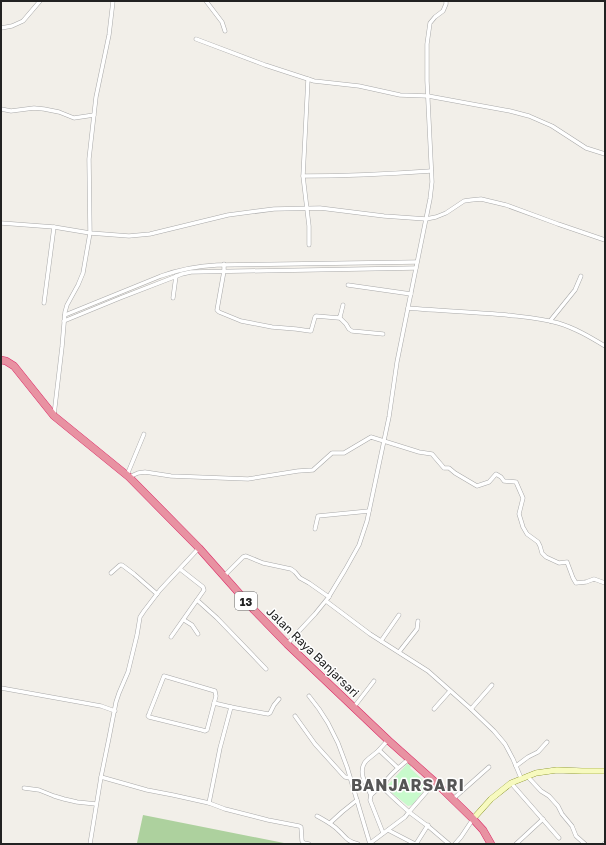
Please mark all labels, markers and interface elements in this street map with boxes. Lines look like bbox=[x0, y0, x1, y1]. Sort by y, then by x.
road number: 13 bbox=[235, 592, 257, 610]
street label: Jalan Raya Banjarsari bbox=[264, 604, 362, 700]
district label: BANJARSARI bbox=[351, 775, 465, 795]

